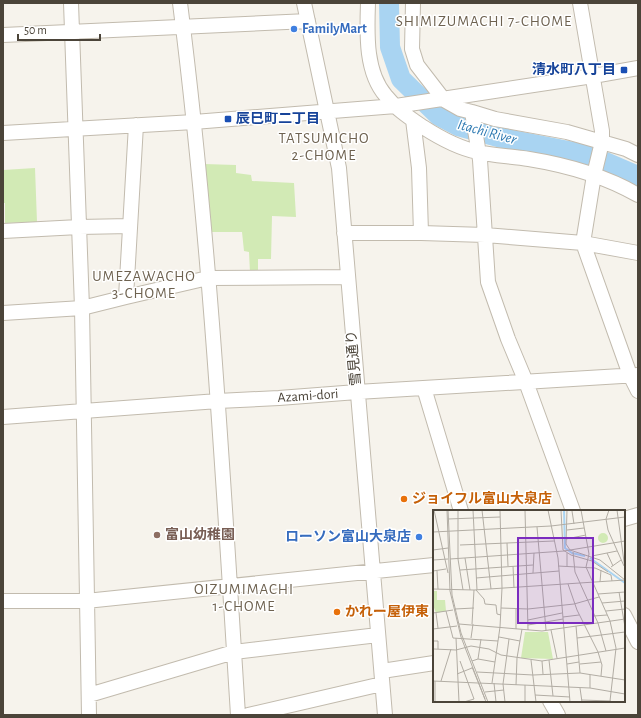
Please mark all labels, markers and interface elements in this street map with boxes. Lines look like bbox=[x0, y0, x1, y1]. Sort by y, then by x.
district label: SHIMIZUMACHI 7-CHOME bbox=[396, 14, 572, 29]
scale bar bbox=[18, 16, 100, 42]
place label: FamilyMart bbox=[302, 22, 367, 36]
text: 50 m bbox=[24, 24, 47, 36]
marker: FamilyMart bbox=[289, 24, 299, 34]
place label: 清水町八丁目 bbox=[532, 62, 616, 77]
marker: 清水町八丁目 bbox=[619, 65, 629, 75]
place label: 辰巳町二丁目 bbox=[236, 112, 320, 126]
marker: 辰巳町二丁目 bbox=[223, 114, 233, 124]
water label: Itachi River bbox=[456, 117, 519, 147]
district label: TATSUMICHO 2-CHOME bbox=[279, 131, 369, 163]
district label: UMEZAWACHO 3-CHOME bbox=[92, 269, 196, 301]
street label: 雪見通り bbox=[344, 329, 363, 387]
street label: Azami-dori bbox=[277, 387, 339, 405]
place label: ジョイフル富山大泉店 bbox=[412, 490, 552, 506]
marker: ジョイフル富山大泉店 bbox=[399, 494, 409, 504]
inset map bbox=[433, 510, 625, 702]
place label: 富山幼稚園 bbox=[165, 526, 235, 542]
place label: ローソン富山大泉店 bbox=[285, 528, 411, 544]
marker: 富山幼稚園 bbox=[152, 530, 162, 540]
marker: ローソン富山大泉店 bbox=[414, 532, 424, 542]
district label: OIZUMIMACHI 1-CHOME bbox=[194, 582, 294, 614]
place label: かれー屋伊東 bbox=[345, 604, 429, 619]
marker: かれー屋伊東 bbox=[332, 607, 342, 617]

